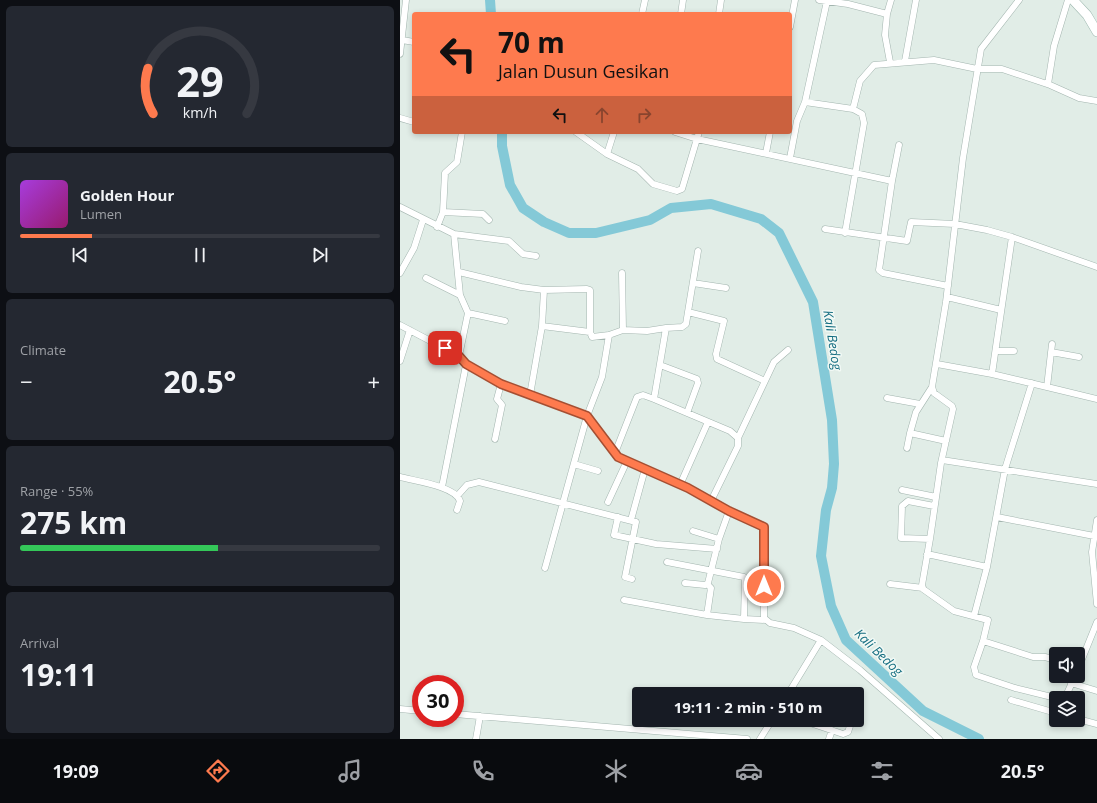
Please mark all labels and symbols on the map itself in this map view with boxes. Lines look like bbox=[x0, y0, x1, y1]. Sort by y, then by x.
water label: Kali Bedog bbox=[819, 309, 847, 372]
pin bbox=[428, 331, 462, 365]
position arrow bbox=[743, 565, 785, 607]
water label: Kali Bedog bbox=[851, 625, 908, 680]
speed limit sign: 30 bbox=[412, 675, 464, 727]

